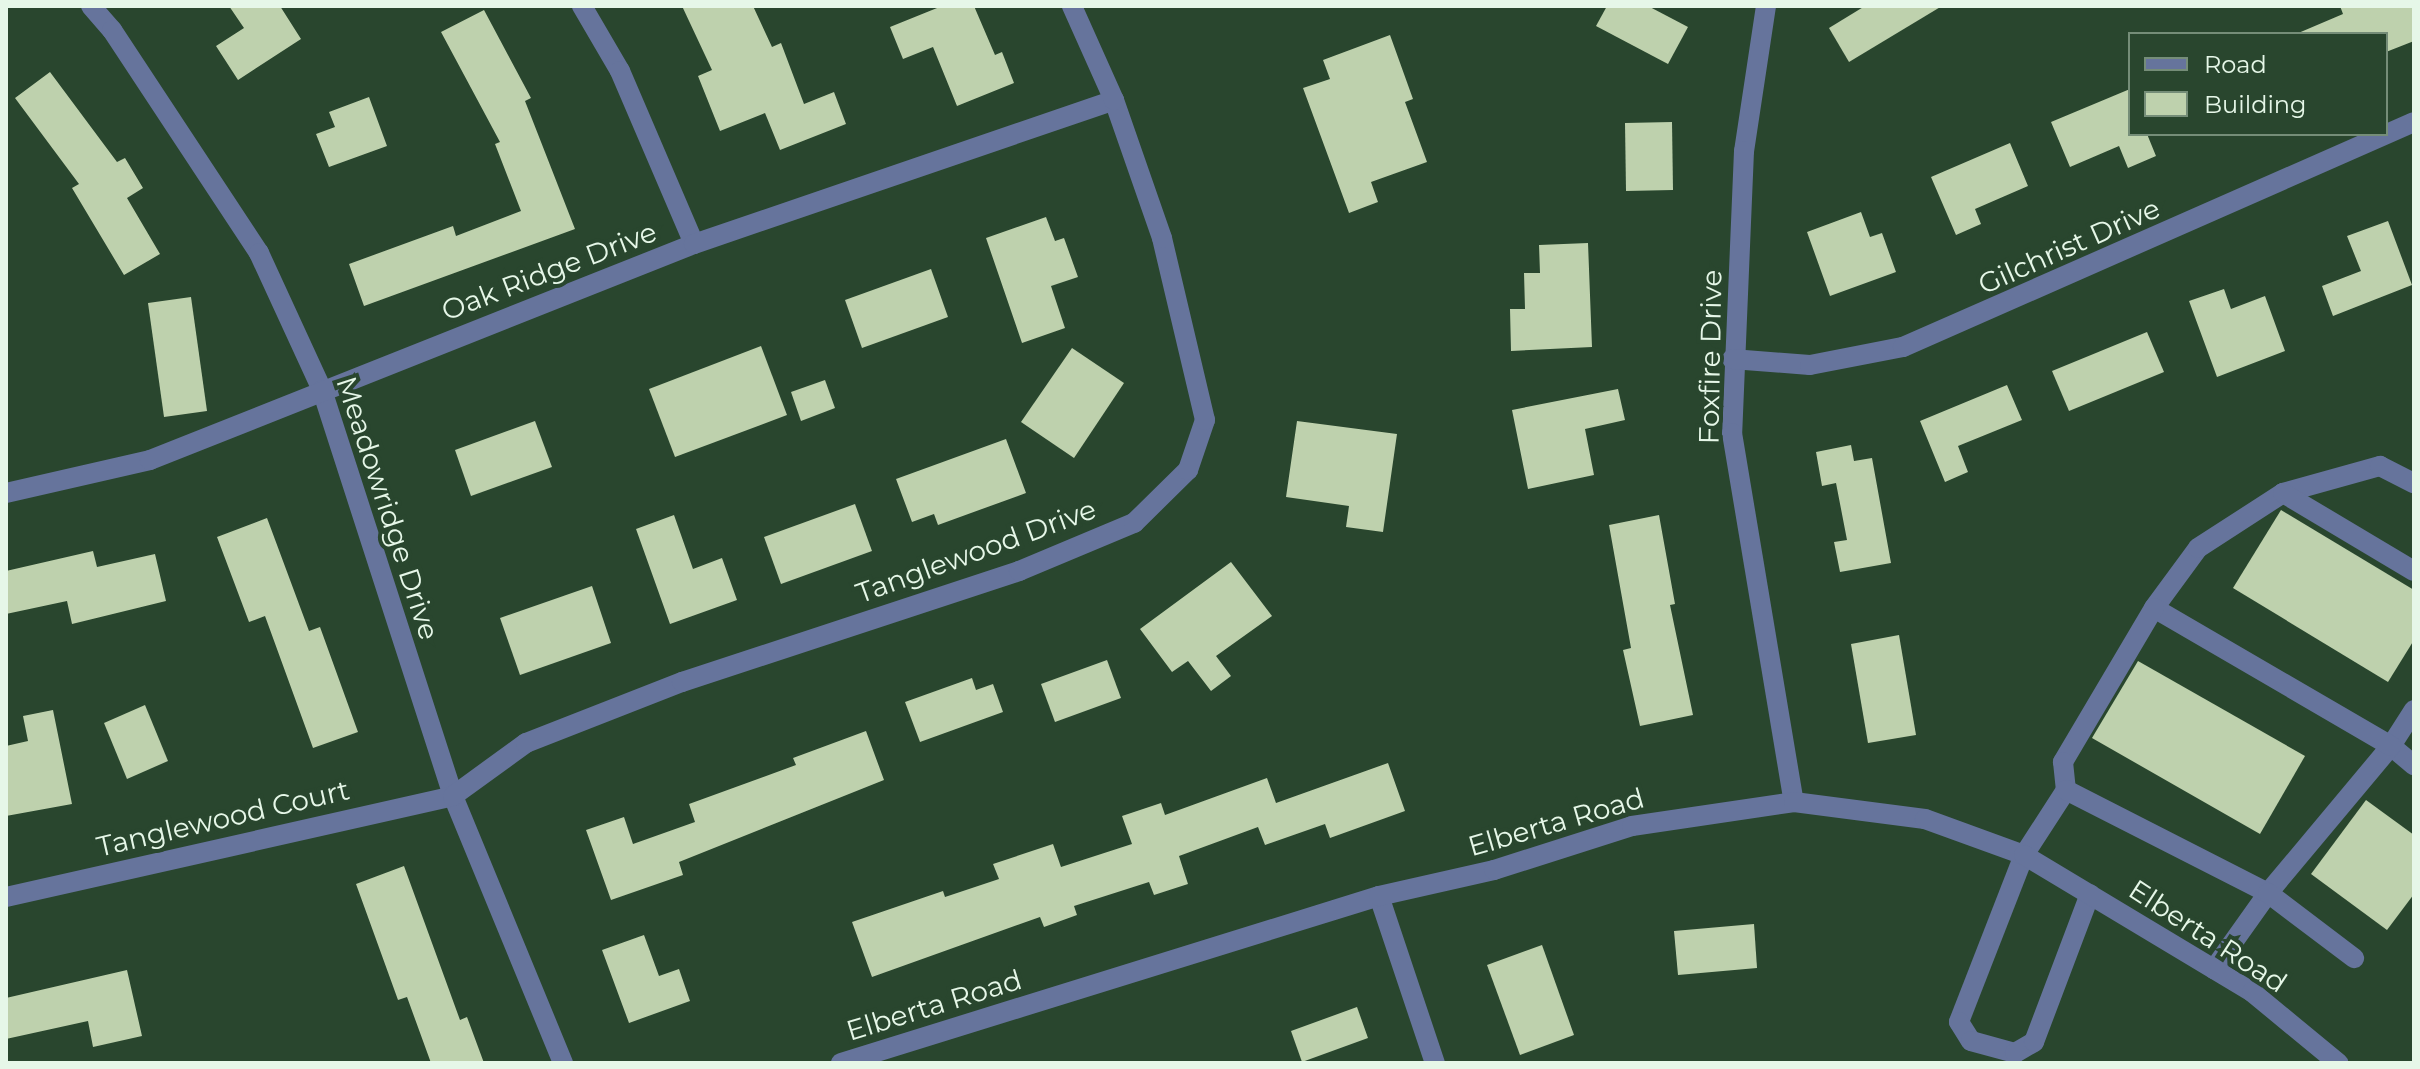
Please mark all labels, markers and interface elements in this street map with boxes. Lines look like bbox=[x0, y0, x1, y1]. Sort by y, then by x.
legend bbox=[2128, 32, 2388, 136]
text: Road bbox=[2204, 50, 2267, 79]
text: Building bbox=[2204, 90, 2307, 119]
street label: Gilchrist Drive bbox=[1973, 191, 2165, 301]
street label: Oak Ridge Drive bbox=[437, 215, 661, 327]
street label: Foxfire Drive bbox=[1692, 269, 1728, 445]
street label: Meadowridge Drive bbox=[330, 372, 446, 644]
street label: Tanglewood Drive bbox=[851, 492, 1101, 610]
street label: Tanglewood Court bbox=[93, 773, 353, 863]
street label: Elberta Road bbox=[1464, 781, 1648, 863]
street label: Elberta Road bbox=[2123, 872, 2293, 1000]
street label: Elberta Road bbox=[842, 962, 1026, 1048]

